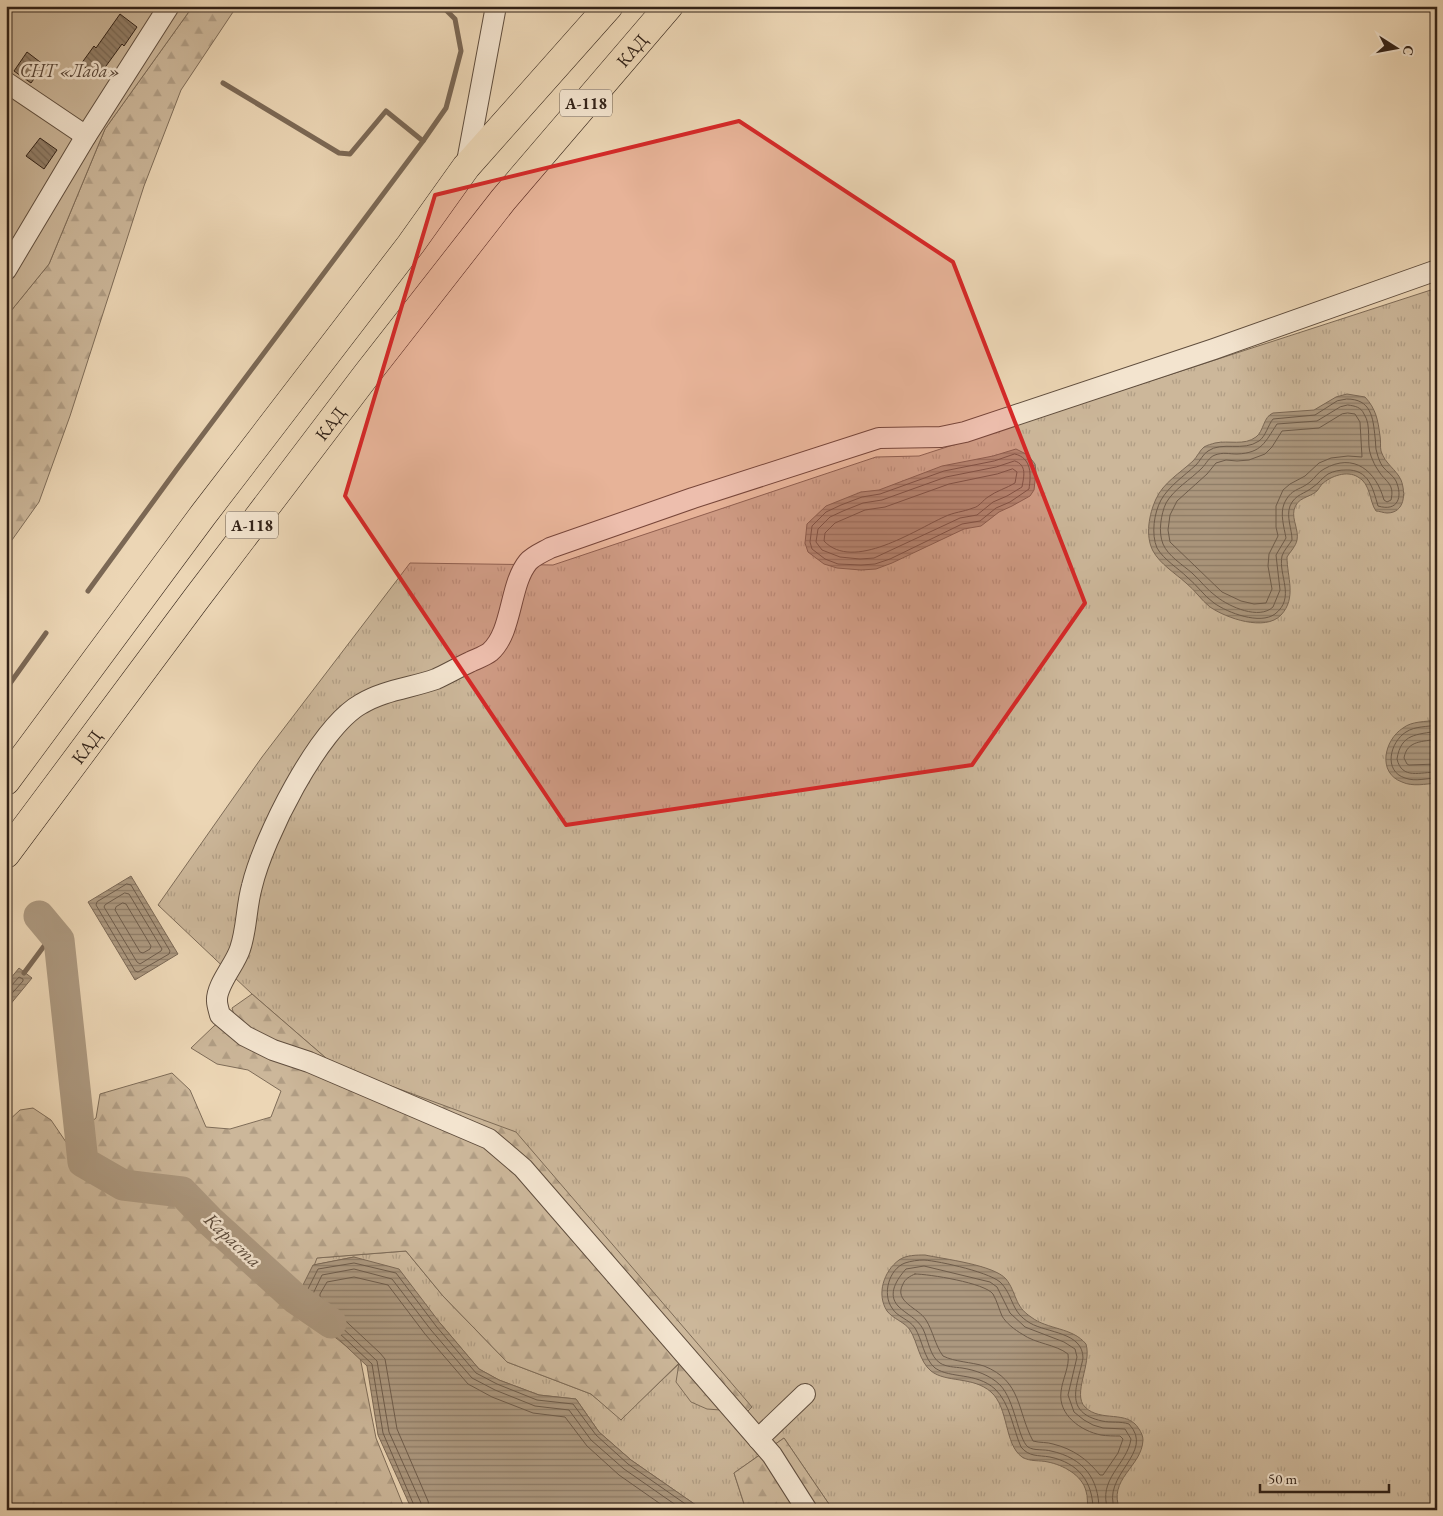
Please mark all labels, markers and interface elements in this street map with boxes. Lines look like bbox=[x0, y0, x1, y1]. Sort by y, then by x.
north arrow bbox=[1370, 22, 1420, 72]
street label: КАД bbox=[611, 28, 652, 71]
text: С bbox=[1399, 44, 1419, 57]
park label: СНТ «Лада» bbox=[20, 59, 120, 82]
road number: А-118 bbox=[560, 90, 612, 116]
street label: КАД bbox=[309, 401, 350, 445]
road number: А-118 bbox=[226, 512, 278, 538]
street label: КАД bbox=[66, 725, 106, 768]
water label: Караста bbox=[198, 1206, 267, 1273]
scale bar bbox=[1260, 1461, 1389, 1493]
text: 50 m bbox=[1268, 1469, 1297, 1488]

